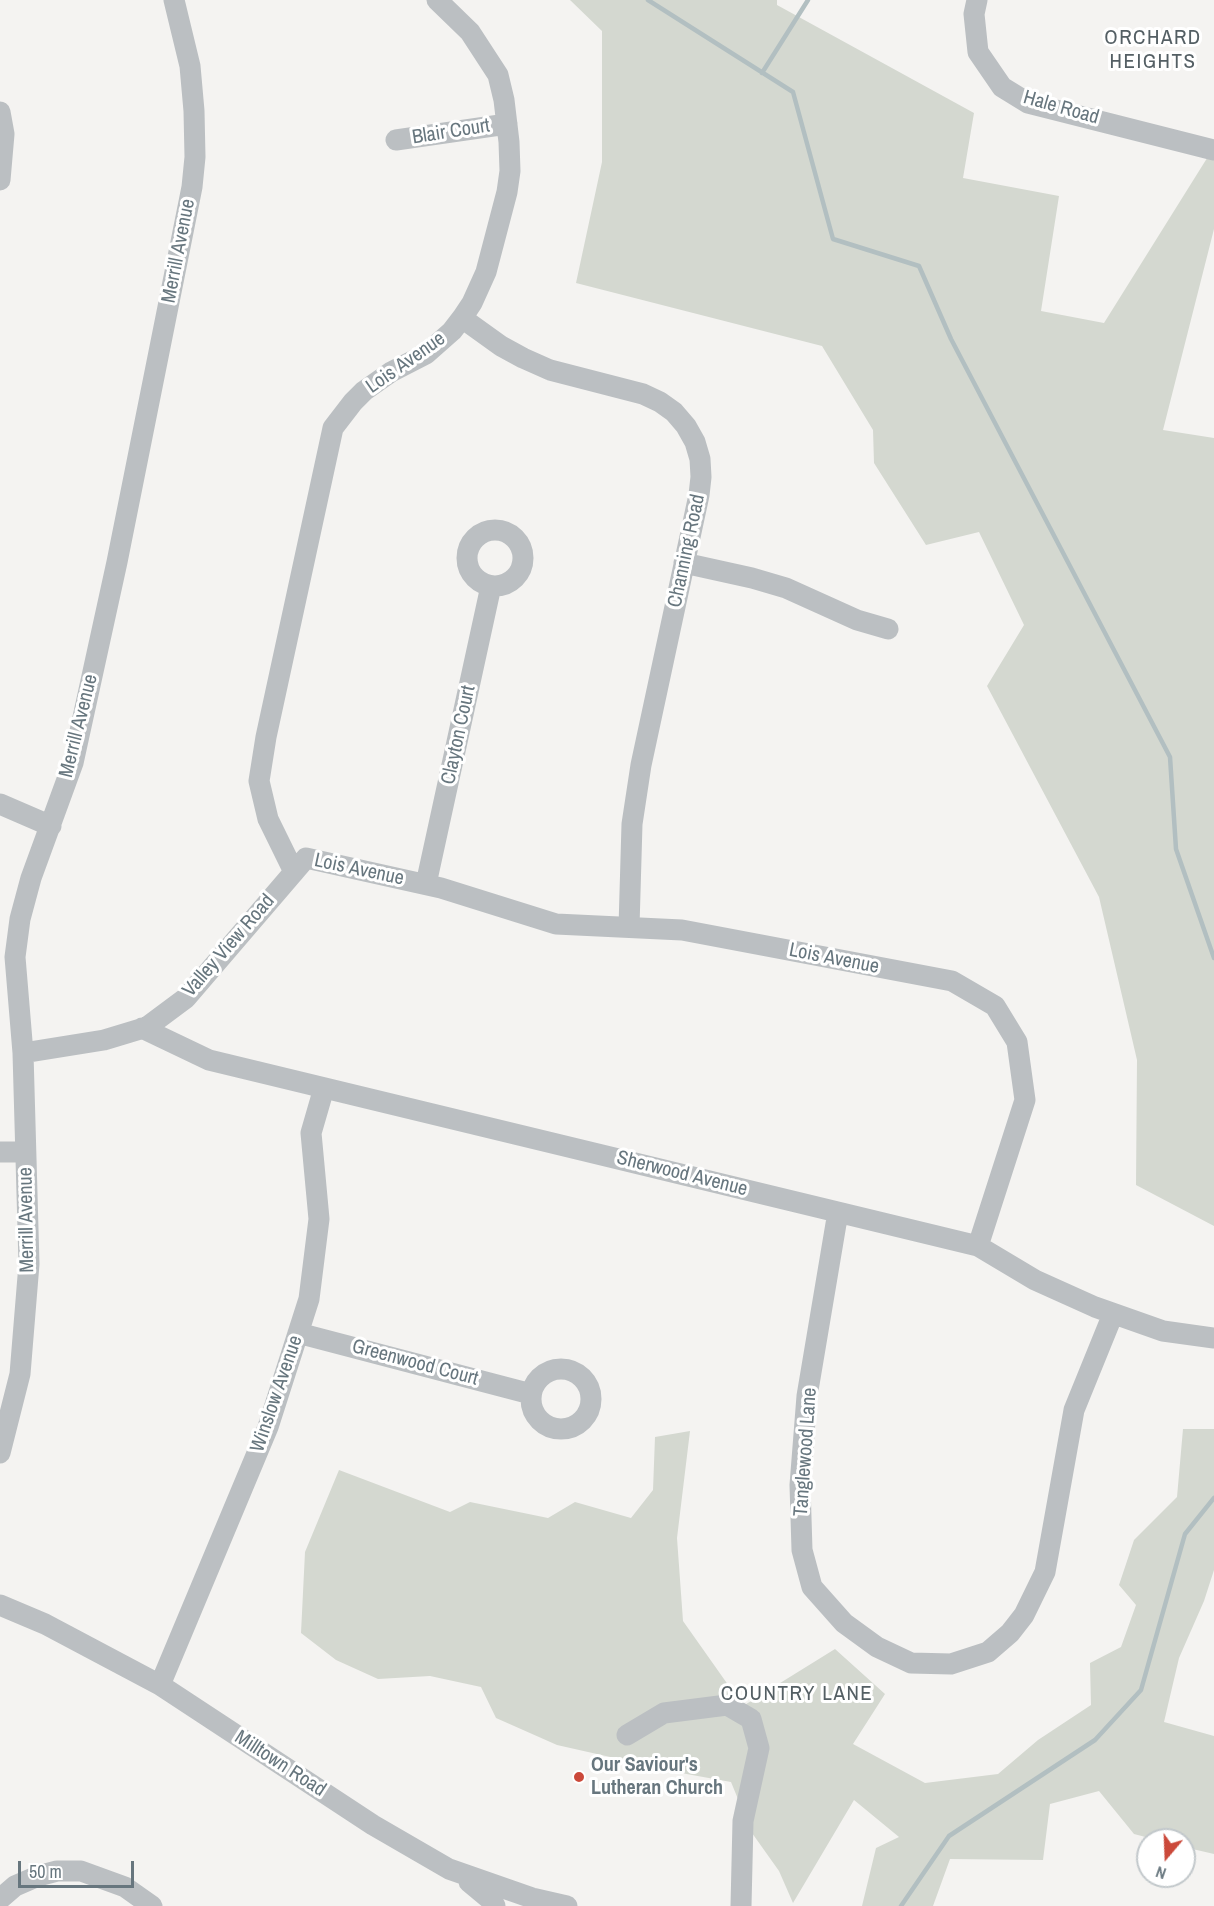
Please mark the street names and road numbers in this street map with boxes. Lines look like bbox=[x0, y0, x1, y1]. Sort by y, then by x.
street label: Hale Road bbox=[1020, 86, 1102, 130]
street label: Blair Court bbox=[410, 114, 492, 150]
street label: Merrill Avenue bbox=[157, 197, 201, 305]
street label: Lois Avenue bbox=[362, 327, 450, 399]
street label: Channing Road bbox=[663, 492, 711, 610]
street label: Merrill Avenue bbox=[55, 672, 103, 780]
street label: Clayton Court bbox=[437, 683, 481, 787]
street label: Lois Avenue bbox=[312, 849, 406, 891]
street label: Valley View Road bbox=[178, 890, 280, 1002]
street label: Lois Avenue bbox=[787, 939, 881, 979]
street label: Sherwood Avenue bbox=[614, 1146, 750, 1202]
street label: Merrill Avenue bbox=[14, 1167, 40, 1273]
street label: Winslow Avenue bbox=[246, 1332, 308, 1456]
street label: Greenwood Court bbox=[349, 1335, 481, 1391]
street label: Tanglewood Lane bbox=[790, 1387, 822, 1517]
street label: Milltown Road bbox=[230, 1726, 330, 1802]

